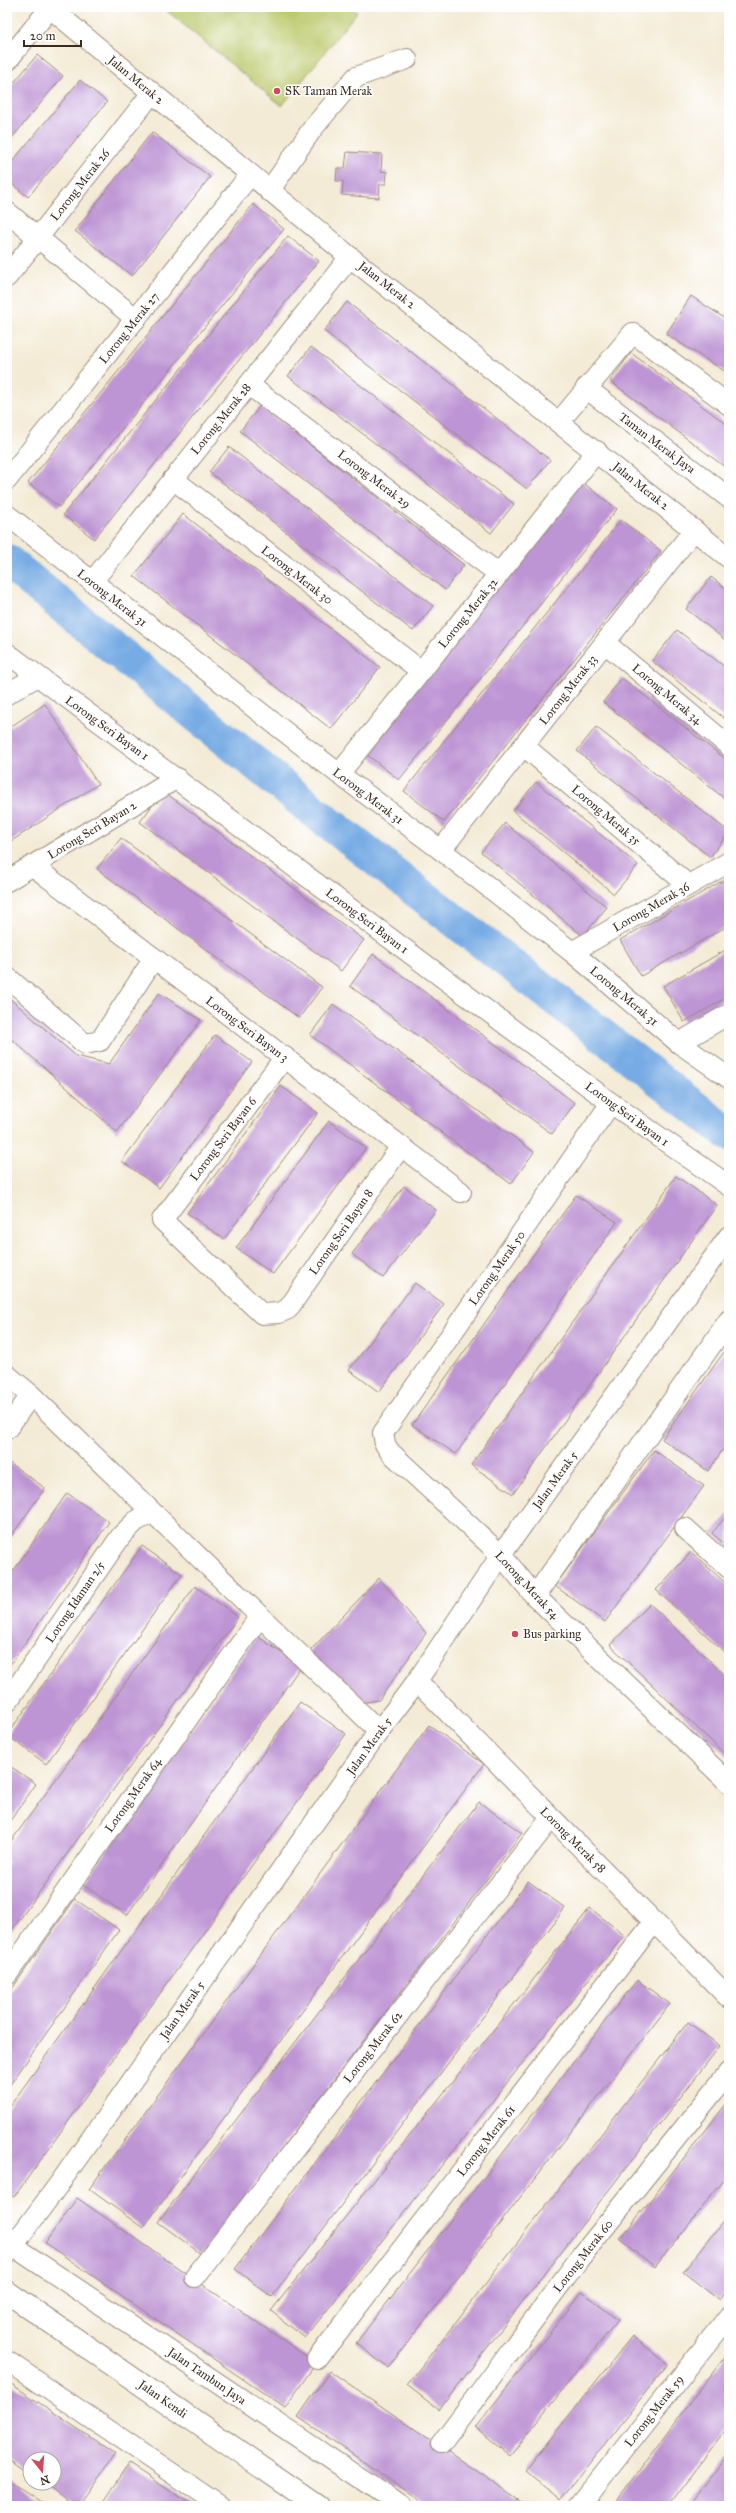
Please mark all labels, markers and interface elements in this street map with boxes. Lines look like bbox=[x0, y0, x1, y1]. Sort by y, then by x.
scale bar bbox=[24, 22, 81, 48]
text: 20 m bbox=[30, 29, 56, 43]
street label: Jalan Merak 2 bbox=[103, 52, 167, 108]
place label: SK Taman Merak bbox=[285, 84, 373, 98]
marker: SK Taman Merak bbox=[272, 86, 282, 96]
street label: Lorong Merak 26 bbox=[48, 146, 114, 224]
street label: Jalan Merak 2 bbox=[354, 257, 418, 312]
street label: Lorong Merak 27 bbox=[96, 290, 163, 367]
street label: Lorong Merak 28 bbox=[188, 381, 255, 458]
street label: Taman Merak Jaya bbox=[615, 410, 699, 478]
street label: Lorong Merak 29 bbox=[334, 447, 413, 512]
street label: Jalan Merak 2 bbox=[608, 458, 672, 514]
street label: Lorong Merak 30 bbox=[258, 543, 336, 608]
street label: Lorong Merak 31 bbox=[74, 566, 150, 631]
street label: Lorong Merak 32 bbox=[436, 575, 501, 651]
street label: Lorong Merak 33 bbox=[536, 652, 601, 728]
street label: Lorong Merak 34 bbox=[629, 661, 705, 728]
street label: Lorong Seri Bayan 1 bbox=[62, 693, 152, 764]
street label: Lorong Merak 31 bbox=[329, 765, 406, 828]
street label: Lorong Merak 35 bbox=[568, 782, 644, 849]
street label: Lorong Seri Bayan 2 bbox=[45, 798, 139, 863]
street label: Lorong Merak 36 bbox=[610, 879, 693, 935]
street label: Lorong Seri Bayan 1 bbox=[322, 885, 411, 958]
street label: Lorong Merak 31 bbox=[586, 963, 661, 1030]
street label: Lorong Seri Bayan 3 bbox=[202, 993, 291, 1066]
street label: Lorong Seri Bayan 1 bbox=[582, 1079, 672, 1150]
street label: Lorong Seri Bayan 6 bbox=[187, 1094, 260, 1184]
street label: Lorong Seri Bayan 8 bbox=[306, 1186, 377, 1278]
street label: Lorong Merak 50 bbox=[466, 1228, 529, 1309]
street label: Jalan Merak 5 bbox=[528, 1448, 582, 1514]
street label: Lorong Merak 54 bbox=[491, 1548, 562, 1623]
street label: Lorong Idaman 2/5 bbox=[43, 1558, 108, 1646]
place label: Bus parking bbox=[523, 1627, 581, 1642]
marker: Bus parking bbox=[510, 1629, 520, 1639]
street label: Jalan Merak 5 bbox=[342, 1714, 396, 1780]
street label: Lorong Merak 64 bbox=[102, 1755, 165, 1836]
street label: Lorong Merak 58 bbox=[537, 1804, 609, 1876]
street label: Jalan Merak 5 bbox=[156, 1978, 208, 2044]
street label: Lorong Merak 62 bbox=[341, 2008, 406, 2086]
street label: Lorong Merak 61 bbox=[454, 2103, 519, 2180]
street label: Lorong Merak 60 bbox=[550, 2217, 617, 2296]
street label: Jalan Tambun Jaya bbox=[163, 2344, 249, 2409]
street label: Lorong Merak 59 bbox=[622, 2372, 687, 2450]
street label: Jalan Kendi bbox=[134, 2376, 191, 2422]
north arrow bbox=[22, 2451, 62, 2491]
text: N bbox=[38, 2473, 51, 2488]

